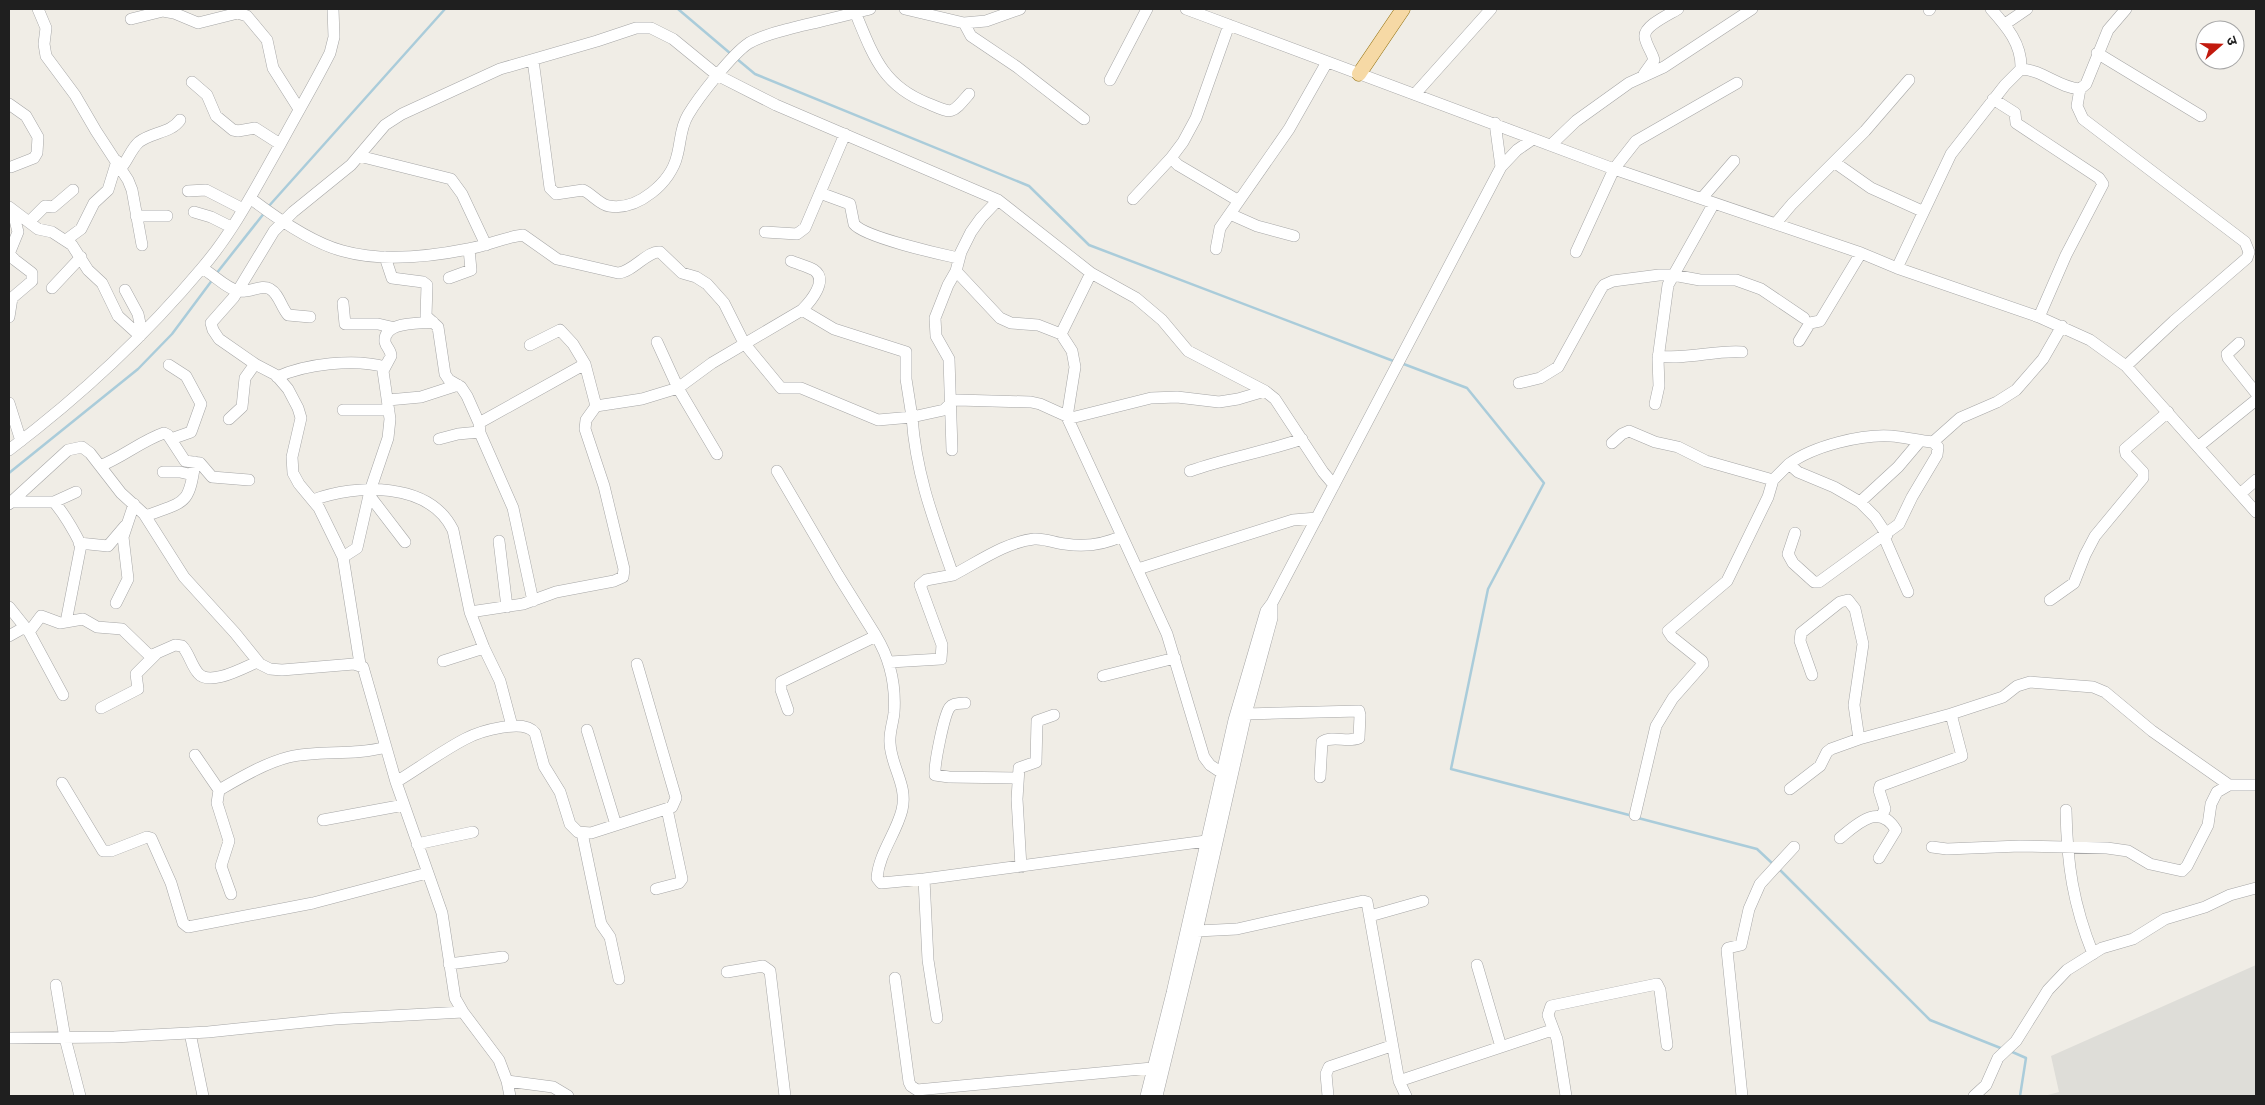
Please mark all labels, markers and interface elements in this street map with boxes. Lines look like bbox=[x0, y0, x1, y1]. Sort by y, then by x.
north arrow bbox=[2195, 20, 2245, 70]
text: उ bbox=[2222, 34, 2241, 48]

